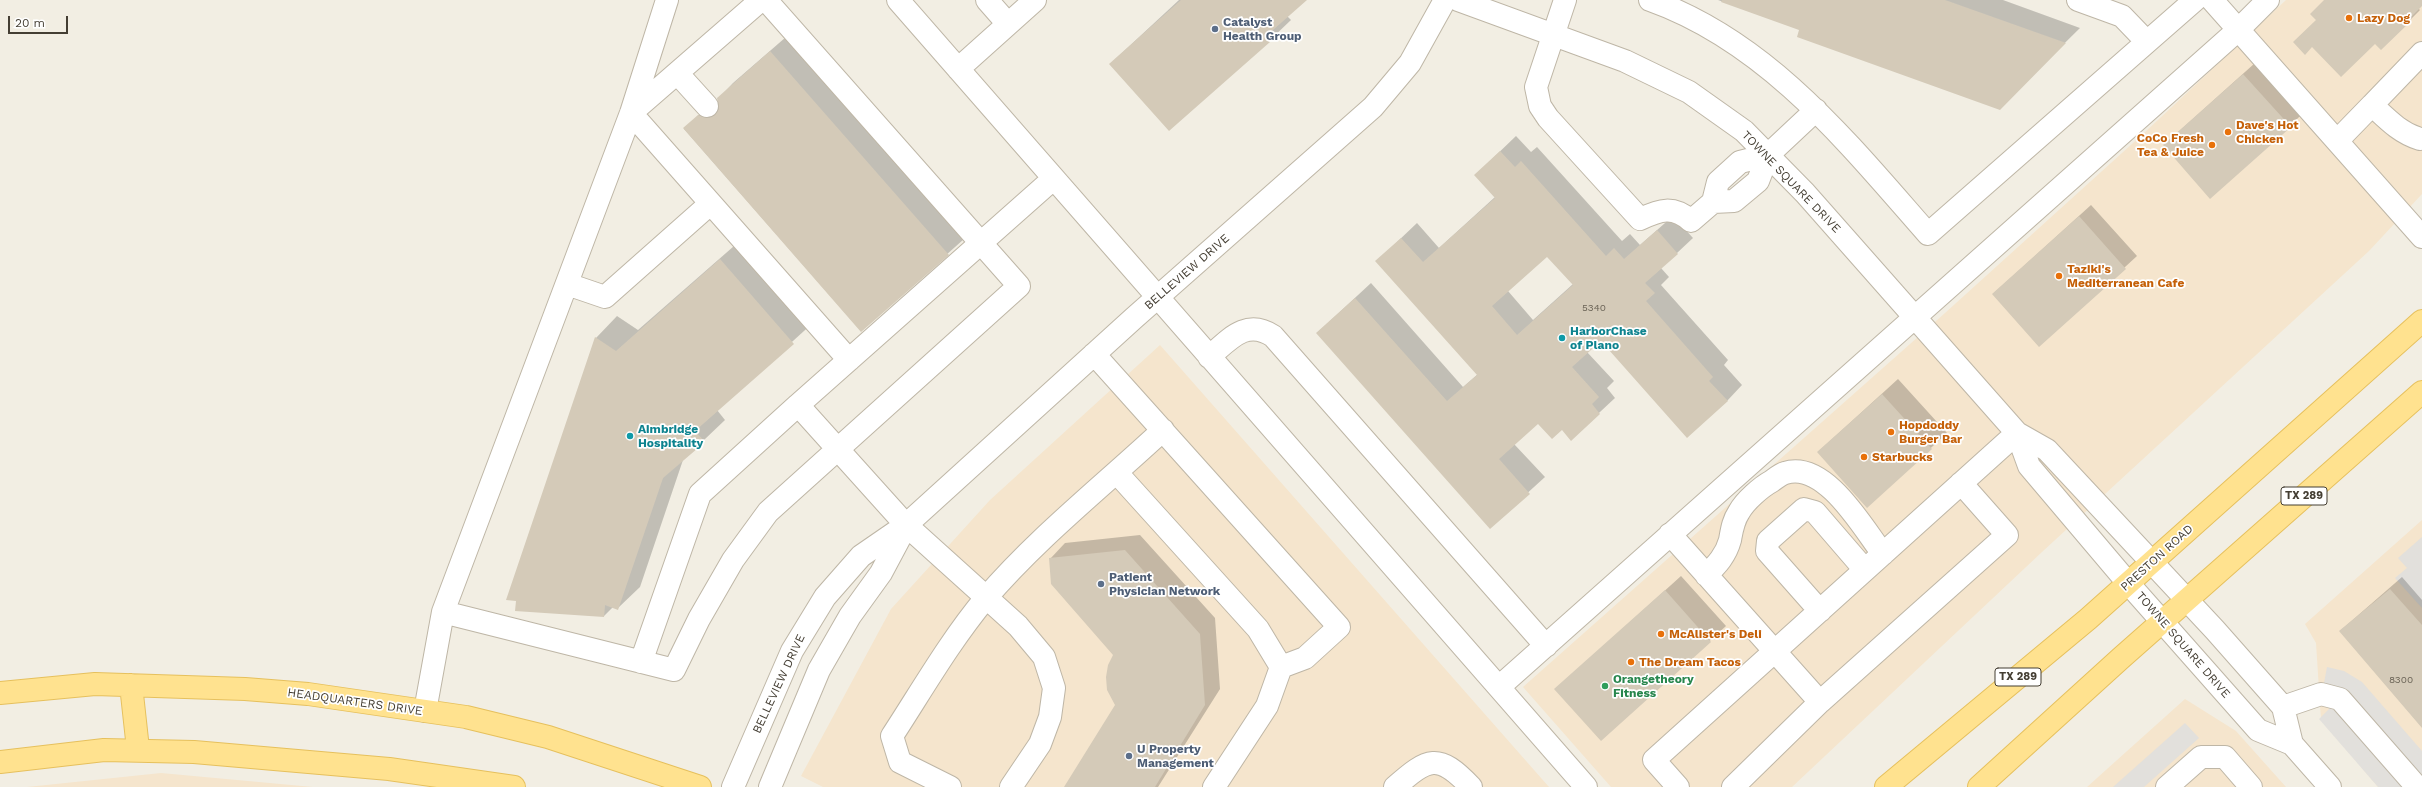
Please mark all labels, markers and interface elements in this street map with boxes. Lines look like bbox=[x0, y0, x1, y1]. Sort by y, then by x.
scale bar bbox=[10, 8, 70, 34]
place label: Lazy Dog bbox=[2357, 11, 2410, 25]
marker: Lazy Dog bbox=[2344, 13, 2354, 23]
place label: Catalyst Health Group bbox=[1223, 15, 1302, 43]
text: 20 m bbox=[15, 16, 45, 30]
marker: Catalyst Health Group bbox=[1210, 24, 1220, 34]
place label: Dave's Hot Chicken bbox=[2236, 118, 2299, 146]
marker: Dave's Hot Chicken bbox=[2223, 127, 2233, 137]
street label: TOWNE SQUARE DRIVE bbox=[1739, 128, 1843, 236]
place label: CoCo Fresh Tea & Juice bbox=[2137, 131, 2204, 159]
marker: CoCo Fresh Tea & Juice bbox=[2207, 140, 2217, 150]
street label: BELLEVIEW DRIVE bbox=[1142, 231, 1232, 313]
place label: Taziki's Mediterranean Cafe bbox=[2067, 262, 2184, 290]
marker: Taziki's Mediterranean Cafe bbox=[2054, 271, 2064, 281]
house number: 5340 bbox=[1582, 302, 1606, 314]
place label: HarborChase of Plano bbox=[1570, 324, 1647, 352]
marker: HarborChase of Plano bbox=[1557, 333, 1567, 343]
place label: Hopdoddy Burger Bar bbox=[1899, 418, 1962, 446]
place label: Aimbridge Hospitality bbox=[638, 422, 703, 450]
marker: Hopdoddy Burger Bar bbox=[1886, 427, 1896, 437]
marker: Aimbridge Hospitality bbox=[625, 431, 635, 441]
place label: Starbucks bbox=[1872, 450, 1933, 464]
marker: Starbucks bbox=[1859, 452, 1869, 462]
road number: TX 289 bbox=[2281, 487, 2327, 505]
street label: PRESTON ROAD bbox=[2118, 522, 2196, 594]
place label: Patient Physician Network bbox=[1109, 570, 1220, 598]
marker: Patient Physician Network bbox=[1096, 579, 1106, 589]
street label: TOWNE SQUARE DRIVE bbox=[2133, 589, 2233, 701]
place label: McAlister's Deli bbox=[1669, 627, 1762, 641]
marker: McAlister's Deli bbox=[1656, 629, 1666, 639]
street label: BELLEVIEW DRIVE bbox=[750, 632, 808, 736]
place label: The Dream Tacos bbox=[1639, 655, 1741, 669]
marker: The Dream Tacos bbox=[1626, 657, 1636, 667]
road number: TX 289 bbox=[1995, 668, 2041, 686]
place label: Orangetheory Fitness bbox=[1613, 672, 1694, 700]
house number: 8300 bbox=[2389, 674, 2413, 686]
marker: Orangetheory Fitness bbox=[1600, 681, 1610, 691]
street label: HEADQUARTERS DRIVE bbox=[287, 685, 423, 719]
place label: U Property Management bbox=[1137, 742, 1214, 770]
marker: U Property Management bbox=[1124, 751, 1134, 761]

